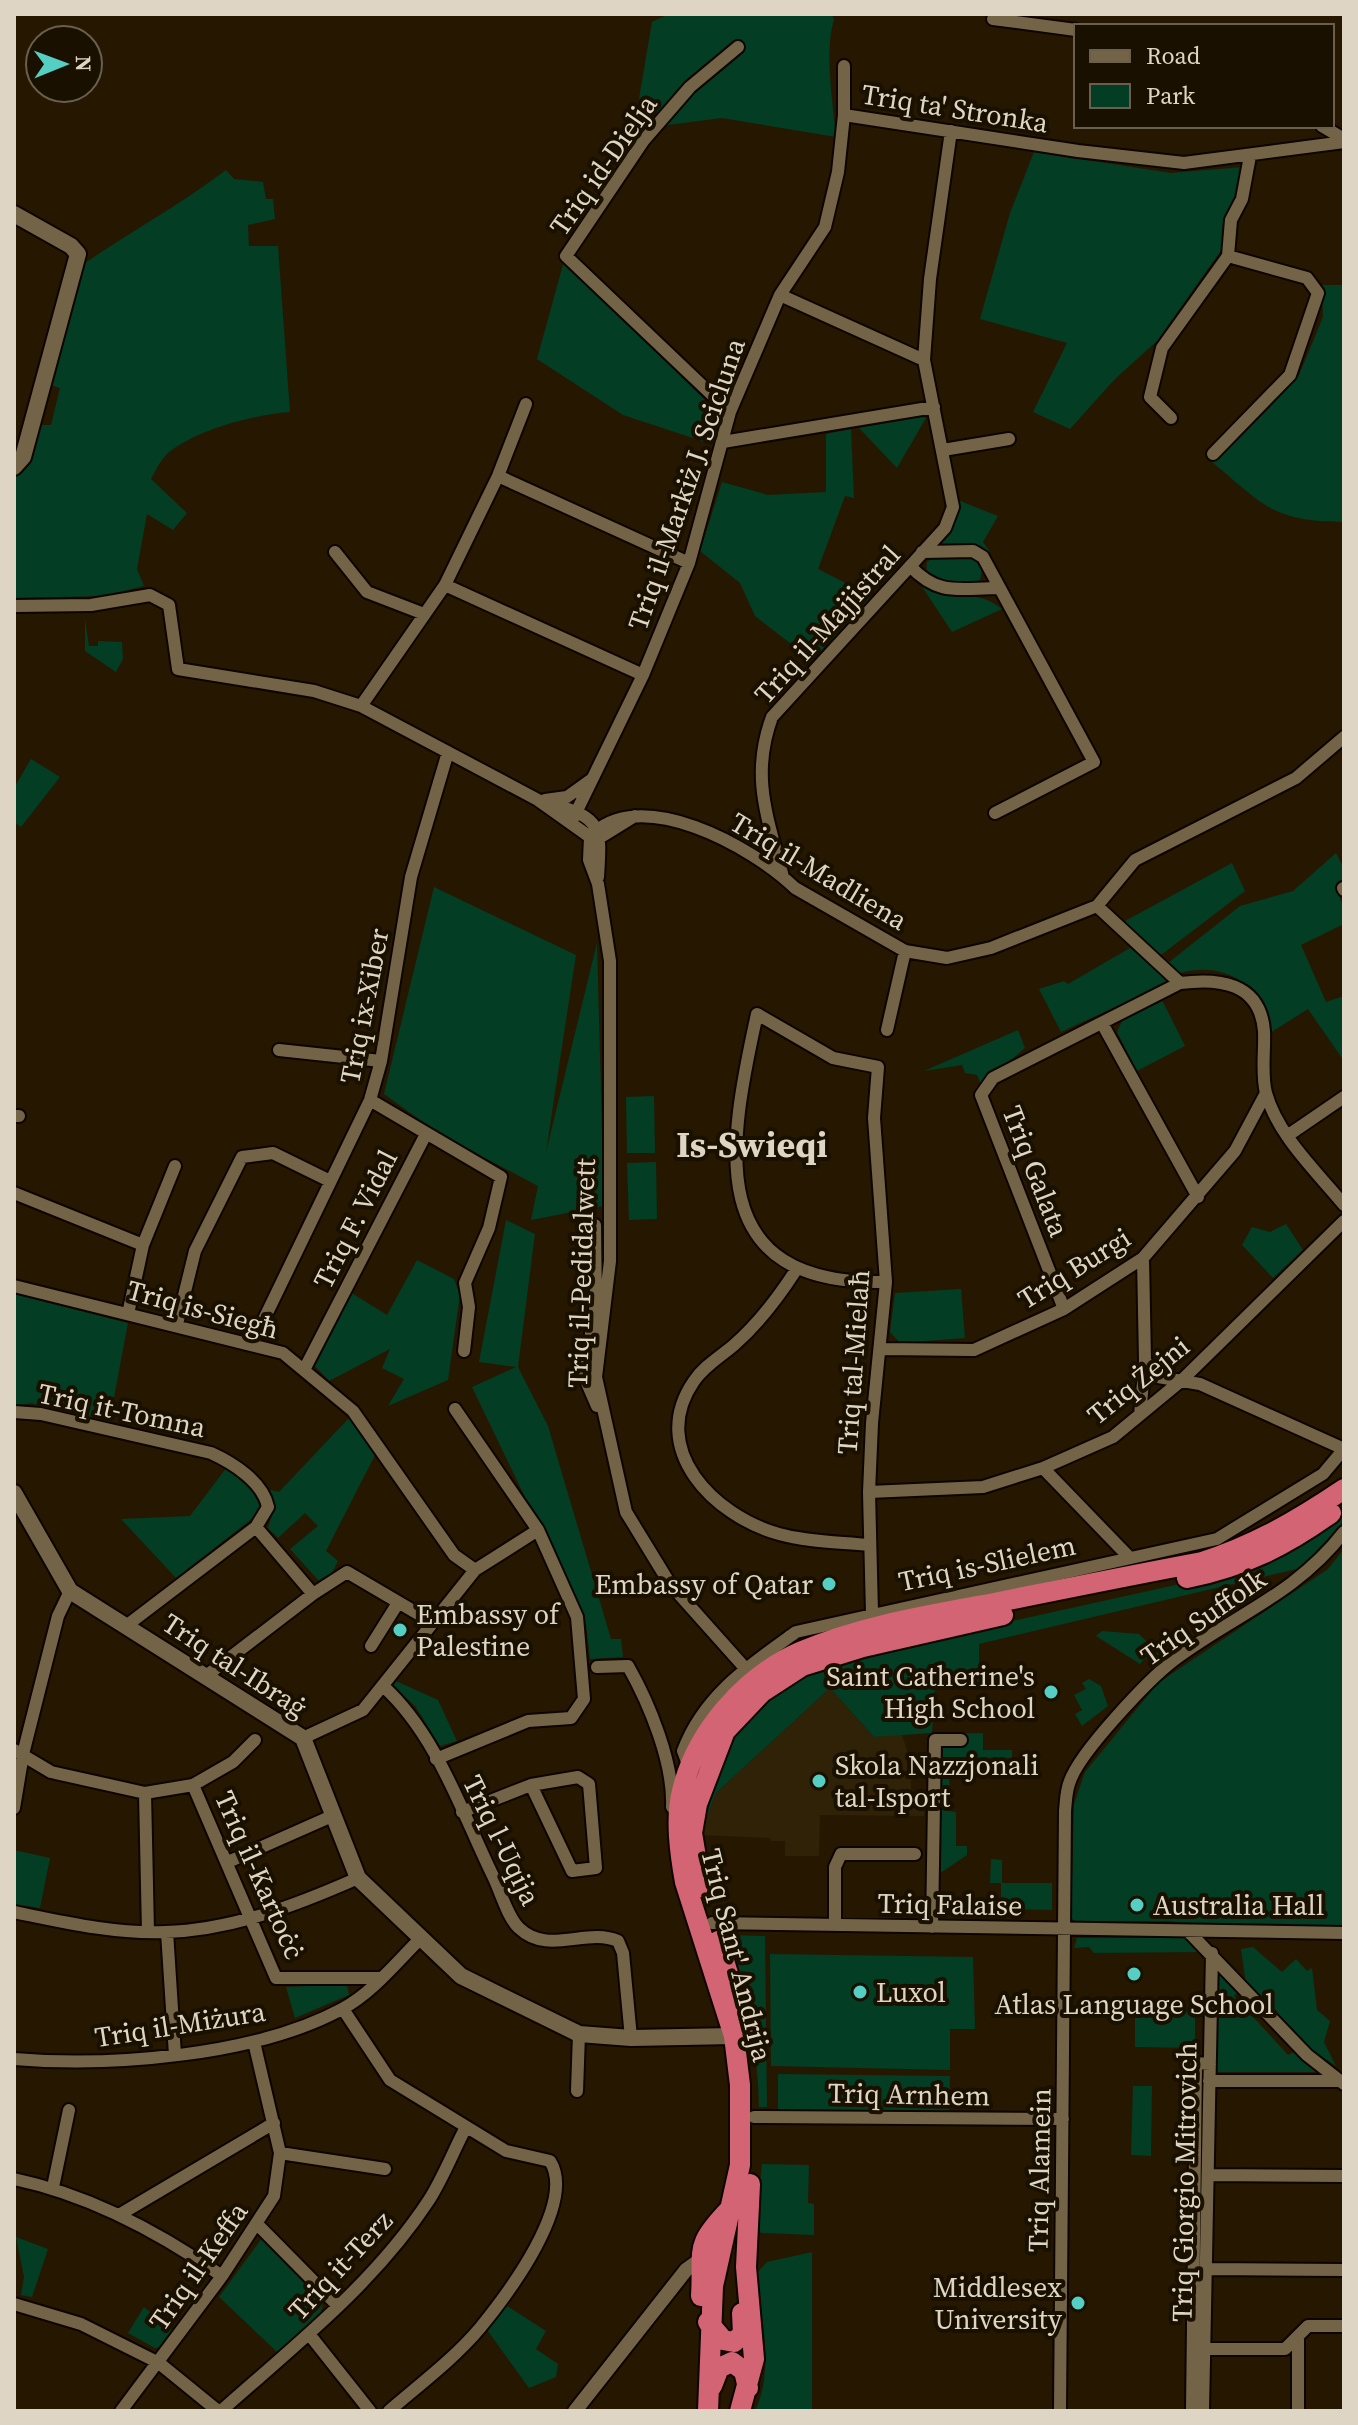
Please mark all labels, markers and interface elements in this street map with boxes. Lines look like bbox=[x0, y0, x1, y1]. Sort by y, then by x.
north arrow bbox=[24, 24, 104, 104]
legend bbox=[1074, 24, 1334, 128]
text: Road bbox=[1146, 39, 1201, 72]
text: N bbox=[69, 55, 99, 72]
street label: Triq ta' Stronka bbox=[859, 75, 1052, 142]
text: Park bbox=[1146, 79, 1196, 112]
street label: Triq id-Dielja bbox=[540, 86, 666, 243]
street label: Triq il-Markiż J. Scicluna bbox=[618, 332, 754, 635]
street label: Triq il-Majjistral bbox=[745, 536, 909, 712]
street label: Triq il-Madliena bbox=[723, 803, 915, 939]
street label: Triq ix-Xiber bbox=[330, 925, 398, 1087]
street label: Triq Galata bbox=[994, 1100, 1079, 1243]
district label: Is-Swieqi bbox=[676, 1120, 828, 1169]
street label: Triq F. Vidal bbox=[304, 1143, 406, 1295]
street label: Triq il-Pedidalwett bbox=[558, 1157, 604, 1388]
street label: Triq Burgi bbox=[1010, 1218, 1138, 1318]
street label: Triq tal-Mielaħ bbox=[828, 1268, 878, 1456]
street label: Triq is-Siegħ bbox=[123, 1271, 283, 1347]
street label: Triq Żejni bbox=[1079, 1327, 1197, 1433]
street label: Triq it-Tomna bbox=[35, 1374, 210, 1446]
street label: Triq is-Slielem bbox=[895, 1526, 1079, 1600]
street label: Triq Suffolk bbox=[1132, 1559, 1274, 1674]
place label: Embassy of Qatar bbox=[594, 1565, 813, 1603]
marker: Embassy of Qatar bbox=[820, 1575, 838, 1593]
place label: Embassy of Palestine bbox=[416, 1595, 561, 1665]
street label: Triq tal-Ibraġ bbox=[155, 1604, 315, 1726]
marker: Embassy of Palestine bbox=[391, 1621, 409, 1639]
place label: Saint Catherine's High School bbox=[826, 1657, 1035, 1727]
marker: Saint Catherine's High School bbox=[1042, 1683, 1060, 1701]
place label: Skola Nazzjonali tal-Isport bbox=[835, 1746, 1039, 1816]
street label: Triq l-Uqija bbox=[454, 1768, 550, 1912]
marker: Skola Nazzjonali tal-Isport bbox=[810, 1772, 828, 1790]
street label: Triq il-Kartoċċ bbox=[206, 1785, 314, 1965]
street label: Triq Sant' Andrija bbox=[692, 1844, 782, 2066]
street label: Triq Falaise bbox=[877, 1884, 1023, 1924]
place label: Australia Hall bbox=[1153, 1886, 1324, 1924]
marker: Australia Hall bbox=[1128, 1896, 1146, 1914]
marker: Atlas Language School bbox=[1125, 1965, 1143, 1983]
place label: Luxol bbox=[876, 1973, 946, 2011]
marker: Luxol bbox=[851, 1983, 869, 2001]
place label: Atlas Language School bbox=[994, 1985, 1274, 2023]
street label: Triq il-Miżura bbox=[92, 1992, 269, 2056]
street label: Triq Giorgio Mitrovich bbox=[1163, 2042, 1205, 2322]
street label: Triq Arnhem bbox=[828, 2074, 990, 2114]
street label: Triq Alamein bbox=[1019, 2088, 1059, 2252]
street label: Triq il-Keffa bbox=[140, 2194, 257, 2338]
street label: Triq it-Terz bbox=[279, 2202, 401, 2328]
place label: Middlesex University bbox=[933, 2268, 1063, 2338]
marker: Middlesex University bbox=[1069, 2294, 1087, 2312]

